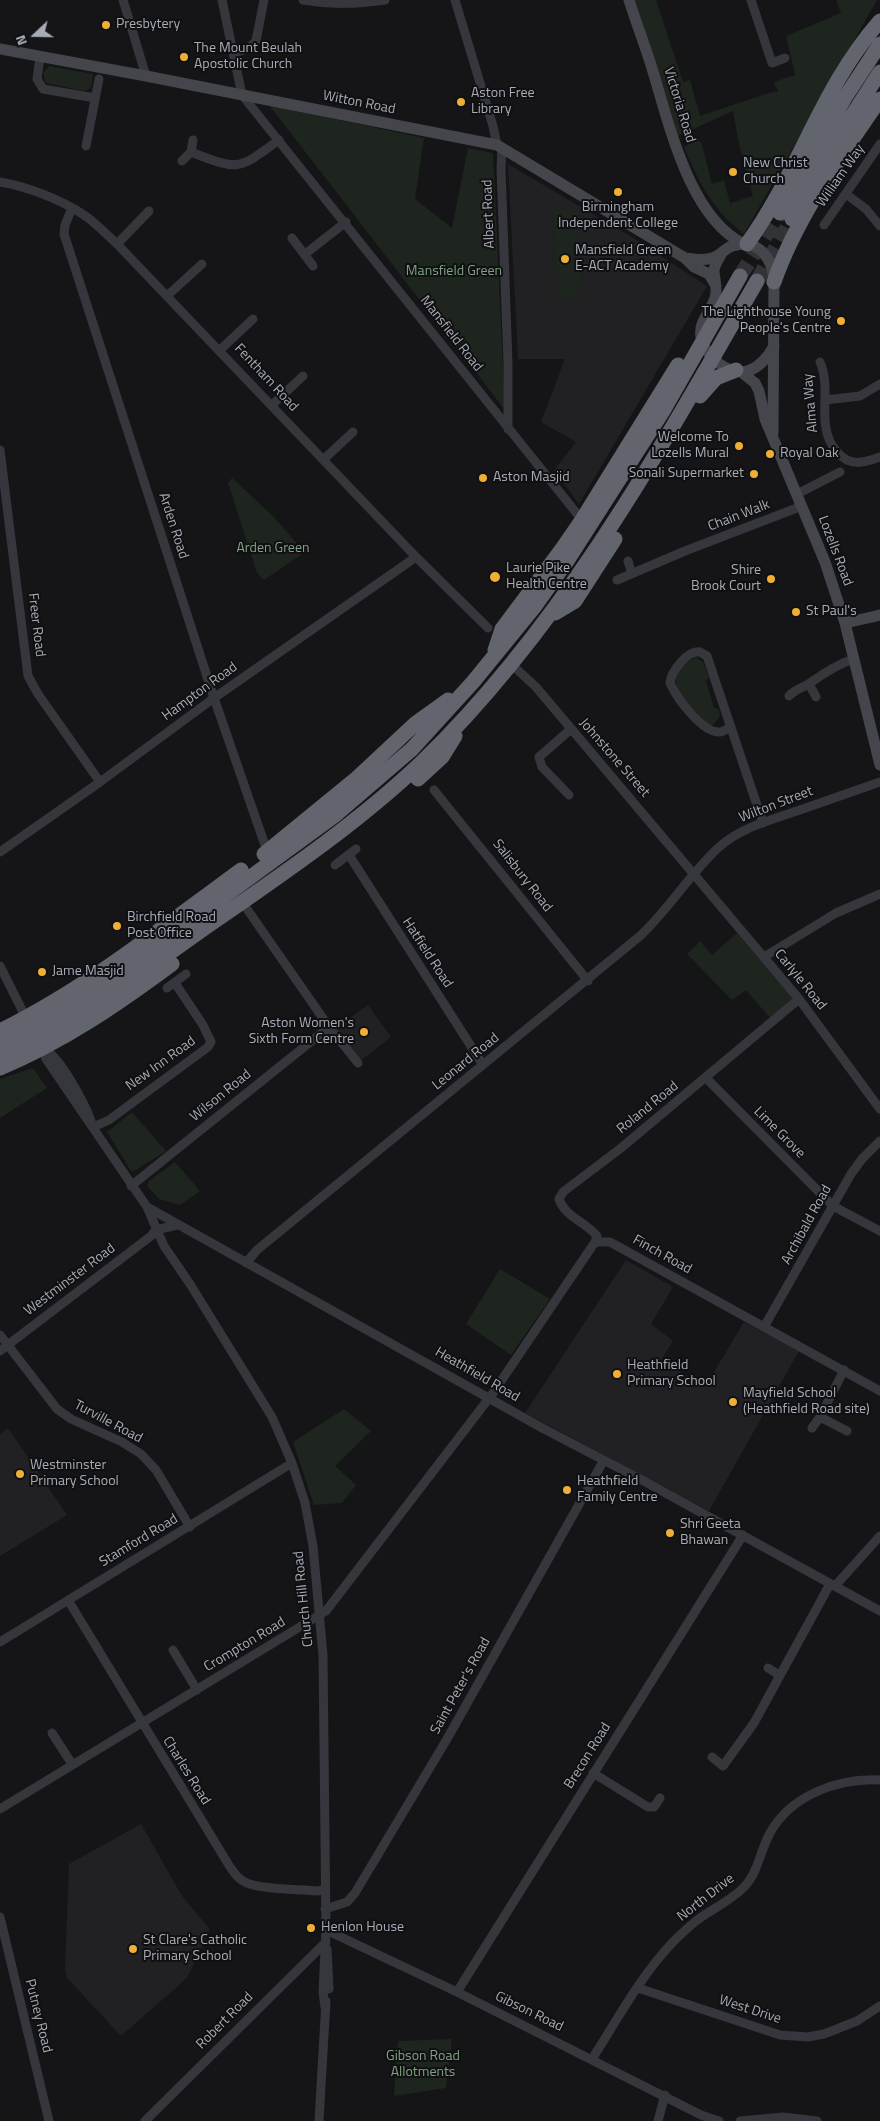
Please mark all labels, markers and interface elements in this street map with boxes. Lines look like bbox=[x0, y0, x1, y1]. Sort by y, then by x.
north arrow bbox=[10, 10, 60, 60]
place label: Presbytery bbox=[116, 17, 180, 33]
marker: Presbytery bbox=[100, 19, 112, 31]
text: N bbox=[9, 32, 32, 49]
place label: The Mount Beulah Apostolic Church bbox=[194, 41, 302, 74]
marker: The Mount Beulah Apostolic Church bbox=[178, 51, 190, 63]
street label: Victoria Road bbox=[660, 65, 698, 145]
place label: Aston Free Library bbox=[471, 86, 535, 118]
street label: Witton Road bbox=[321, 88, 397, 118]
marker: Aston Free Library bbox=[455, 96, 467, 108]
street label: William Way bbox=[813, 141, 869, 211]
place label: New Christ Church bbox=[743, 156, 808, 188]
marker: New Christ Church bbox=[727, 166, 739, 178]
street label: Albert Road bbox=[479, 179, 499, 249]
marker: Birmingham Independent College bbox=[612, 186, 624, 198]
place label: Birmingham Independent College bbox=[558, 200, 678, 232]
place label: Mansfield Green E-ACT Academy bbox=[575, 243, 671, 276]
marker: Mansfield Green E-ACT Academy bbox=[559, 253, 571, 265]
park label: Mansfield Green bbox=[406, 264, 502, 280]
street label: Mansfield Road bbox=[416, 293, 486, 375]
place label: The Lighthouse Young People's Centre bbox=[702, 305, 831, 338]
marker: The Lighthouse Young People's Centre bbox=[835, 315, 847, 327]
street label: Fentham Road bbox=[230, 341, 302, 415]
street label: Alma Way bbox=[800, 373, 822, 433]
place label: Welcome To Lozells Mural bbox=[651, 430, 729, 462]
marker: Welcome To Lozells Mural bbox=[733, 440, 745, 452]
place label: Royal Oak bbox=[780, 446, 839, 462]
marker: Royal Oak bbox=[764, 448, 776, 460]
place label: Sonali Supermarket bbox=[629, 466, 744, 482]
marker: Sonali Supermarket bbox=[748, 468, 760, 480]
place label: Aston Masjid bbox=[493, 470, 570, 486]
marker: Aston Masjid bbox=[477, 472, 489, 484]
street label: Arden Road bbox=[154, 491, 192, 561]
street label: Chain Walk bbox=[706, 497, 772, 535]
street label: Lozells Road bbox=[814, 514, 856, 588]
park label: Arden Green bbox=[236, 541, 310, 557]
place label: Laurie Pike Health Centre bbox=[506, 561, 587, 594]
place label: Shire Brook Court bbox=[691, 563, 761, 596]
marker: Laurie Pike Health Centre bbox=[488, 570, 502, 584]
marker: Shire Brook Court bbox=[765, 573, 777, 585]
street label: Freer Road bbox=[24, 592, 48, 658]
place label: St Paul's bbox=[806, 604, 857, 620]
marker: St Paul's bbox=[790, 606, 802, 618]
street label: Hampton Road bbox=[159, 659, 241, 725]
street label: Johnstone Street bbox=[575, 715, 653, 801]
street label: Wilton Street bbox=[737, 783, 815, 827]
street label: Salisbury Road bbox=[489, 836, 555, 916]
place label: Birchfield Road Post Office bbox=[127, 910, 216, 942]
street label: Hatfield Road bbox=[398, 915, 456, 991]
marker: Birchfield Road Post Office bbox=[111, 920, 123, 932]
street label: Carlyle Road bbox=[770, 946, 830, 1014]
place label: Jame Masjid bbox=[52, 964, 124, 980]
marker: Jame Masjid bbox=[36, 966, 48, 978]
place label: Aston Women's Sixth Form Centre bbox=[249, 1016, 354, 1048]
marker: Aston Women's Sixth Form Centre bbox=[358, 1026, 370, 1038]
street label: Leonard Road bbox=[429, 1030, 503, 1094]
street label: New Inn Road bbox=[123, 1033, 199, 1095]
street label: Wilson Road bbox=[187, 1066, 255, 1126]
street label: Roland Road bbox=[614, 1078, 682, 1138]
street label: Lime Grove bbox=[750, 1104, 808, 1162]
street label: Archibald Road bbox=[778, 1182, 836, 1268]
street label: Finch Road bbox=[630, 1232, 694, 1278]
street label: Westminster Road bbox=[21, 1240, 119, 1320]
street label: Heathfield Road bbox=[432, 1344, 522, 1406]
place label: Heathfield Primary School bbox=[627, 1358, 716, 1390]
marker: Heathfield Primary School bbox=[611, 1368, 623, 1380]
place label: Mayfield School (Heathfield Road site) bbox=[743, 1386, 870, 1418]
marker: Mayfield School (Heathfield Road site) bbox=[727, 1396, 739, 1408]
street label: Turville Road bbox=[71, 1397, 145, 1447]
place label: Westminster Primary School bbox=[30, 1458, 119, 1490]
marker: Westminster Primary School bbox=[14, 1468, 26, 1480]
place label: Heathfield Family Centre bbox=[577, 1474, 657, 1506]
marker: Heathfield Family Centre bbox=[561, 1484, 573, 1496]
street label: Stamford Road bbox=[97, 1511, 181, 1571]
place label: Shri Geeta Bhawan bbox=[680, 1517, 741, 1550]
marker: Shri Geeta Bhawan bbox=[664, 1527, 676, 1539]
street label: Church Hill Road bbox=[291, 1550, 317, 1648]
street label: Crompton Road bbox=[201, 1614, 289, 1676]
street label: Saint Peter's Road bbox=[427, 1635, 495, 1737]
street label: Brecon Road bbox=[561, 1720, 615, 1792]
street label: Charles Road bbox=[158, 1734, 214, 1808]
street label: North Drive bbox=[674, 1871, 738, 1925]
place label: Henlon House bbox=[321, 1920, 404, 1936]
marker: Henlon House bbox=[305, 1922, 317, 1934]
place label: St Clare's Catholic Primary School bbox=[143, 1933, 247, 1965]
marker: St Clare's Catholic Primary School bbox=[127, 1943, 139, 1955]
street label: Putney Road bbox=[21, 1977, 55, 2055]
street label: Gibson Road bbox=[492, 1988, 566, 2036]
street label: Robert Road bbox=[193, 1989, 257, 2053]
street label: West Drive bbox=[717, 1992, 783, 2028]
park label: Gibson Road Allotments bbox=[386, 2049, 460, 2082]

